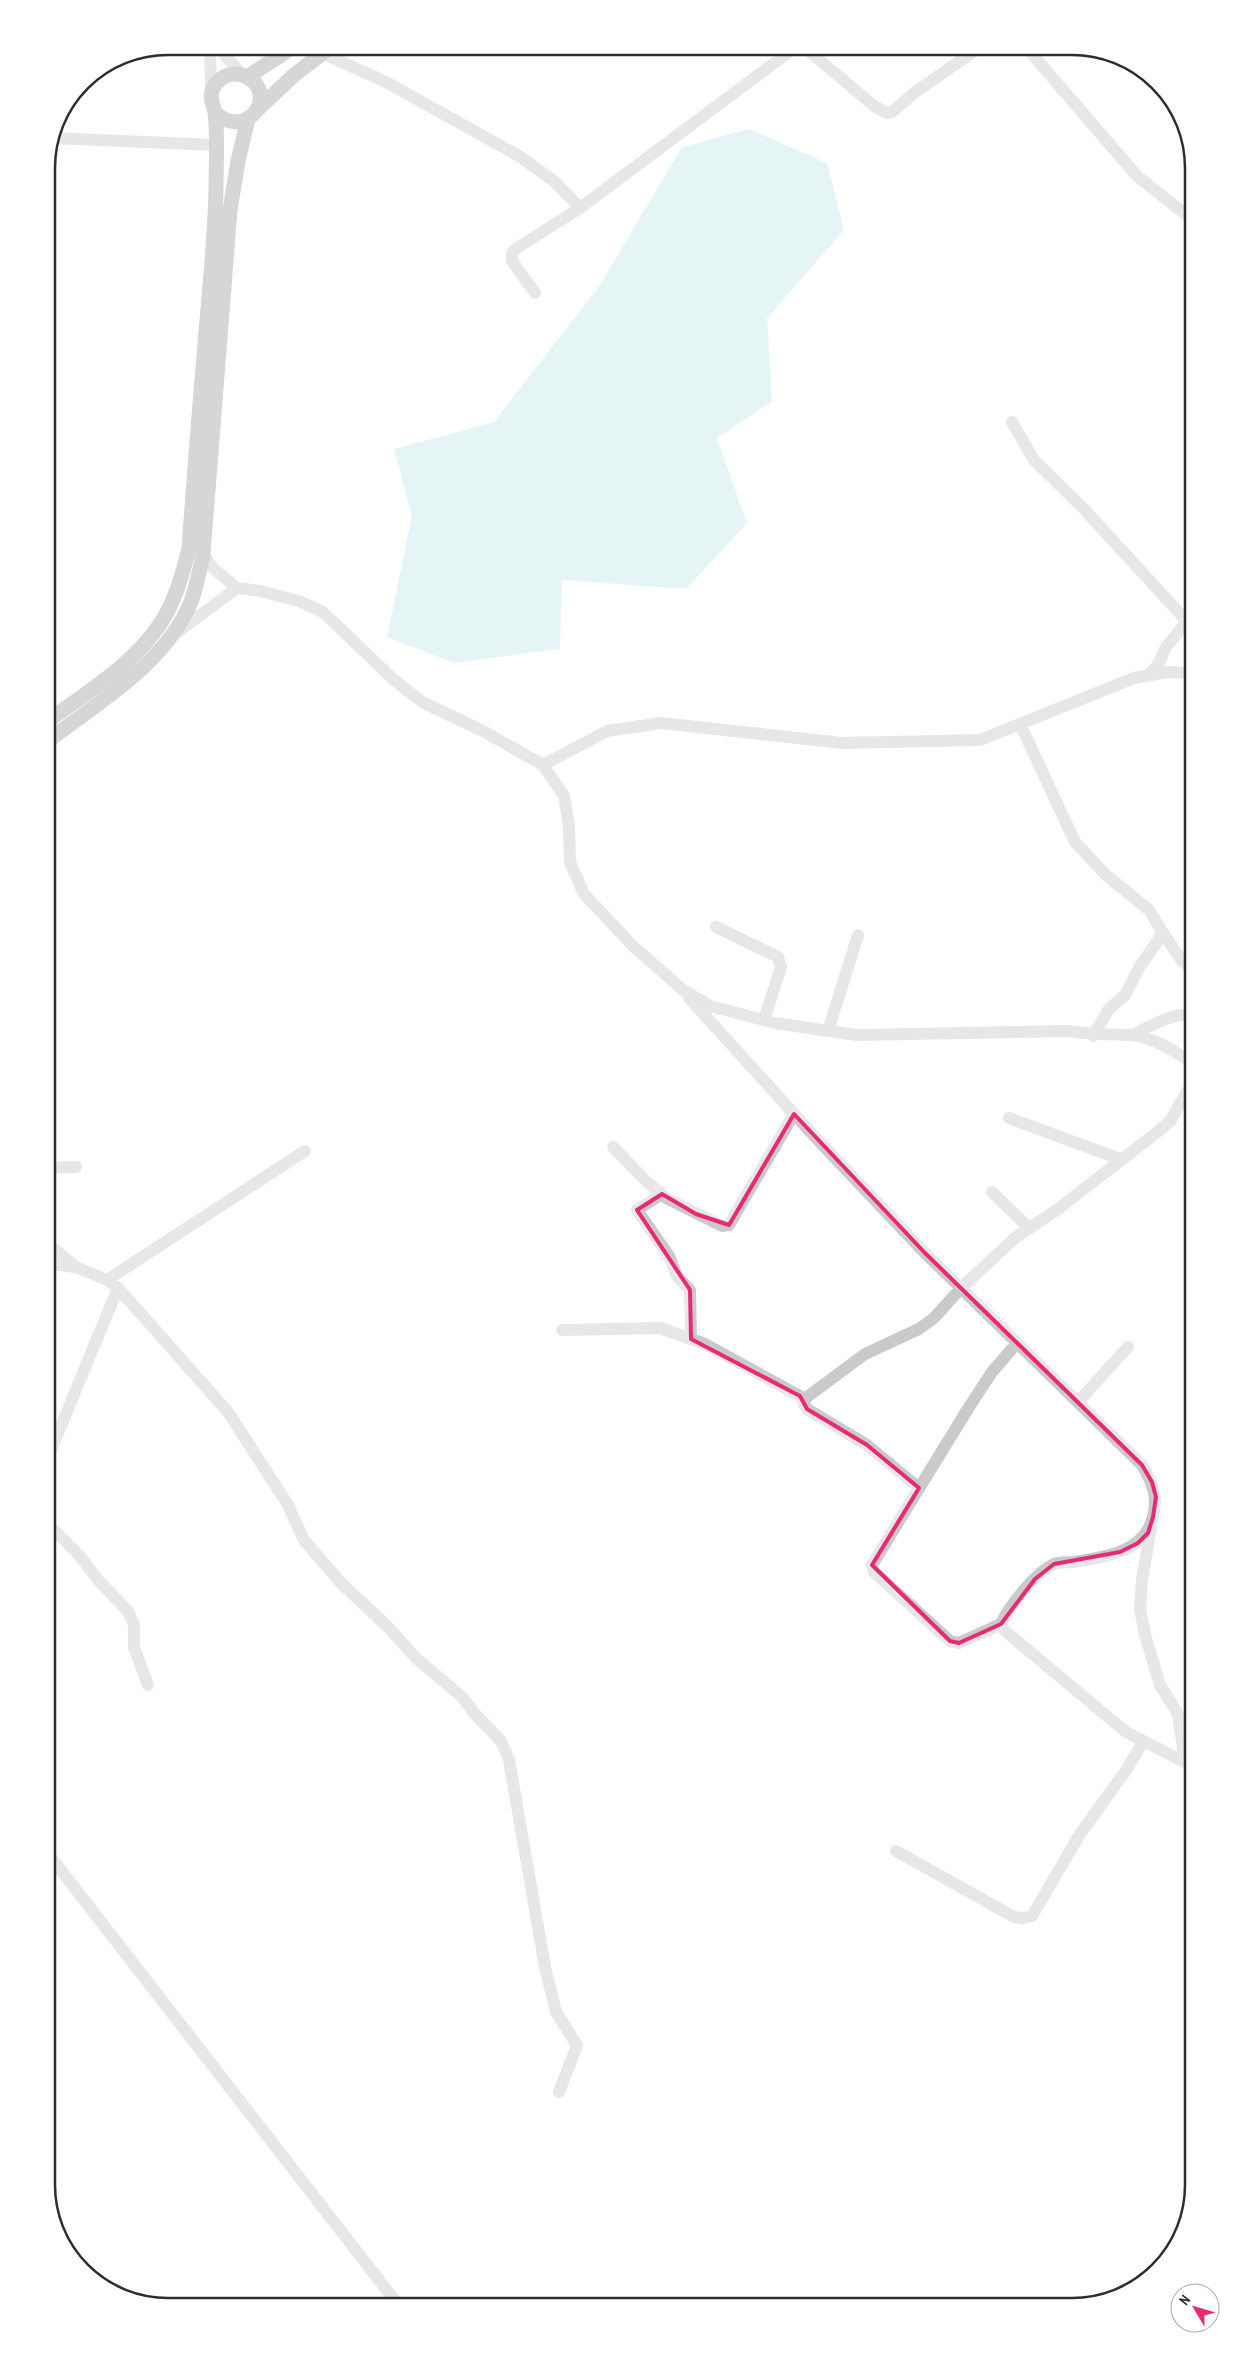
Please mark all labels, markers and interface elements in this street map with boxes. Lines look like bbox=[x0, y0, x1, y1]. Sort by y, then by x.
north arrow bbox=[1170, 2283, 1220, 2333]
text: N bbox=[1175, 2291, 1194, 2309]

